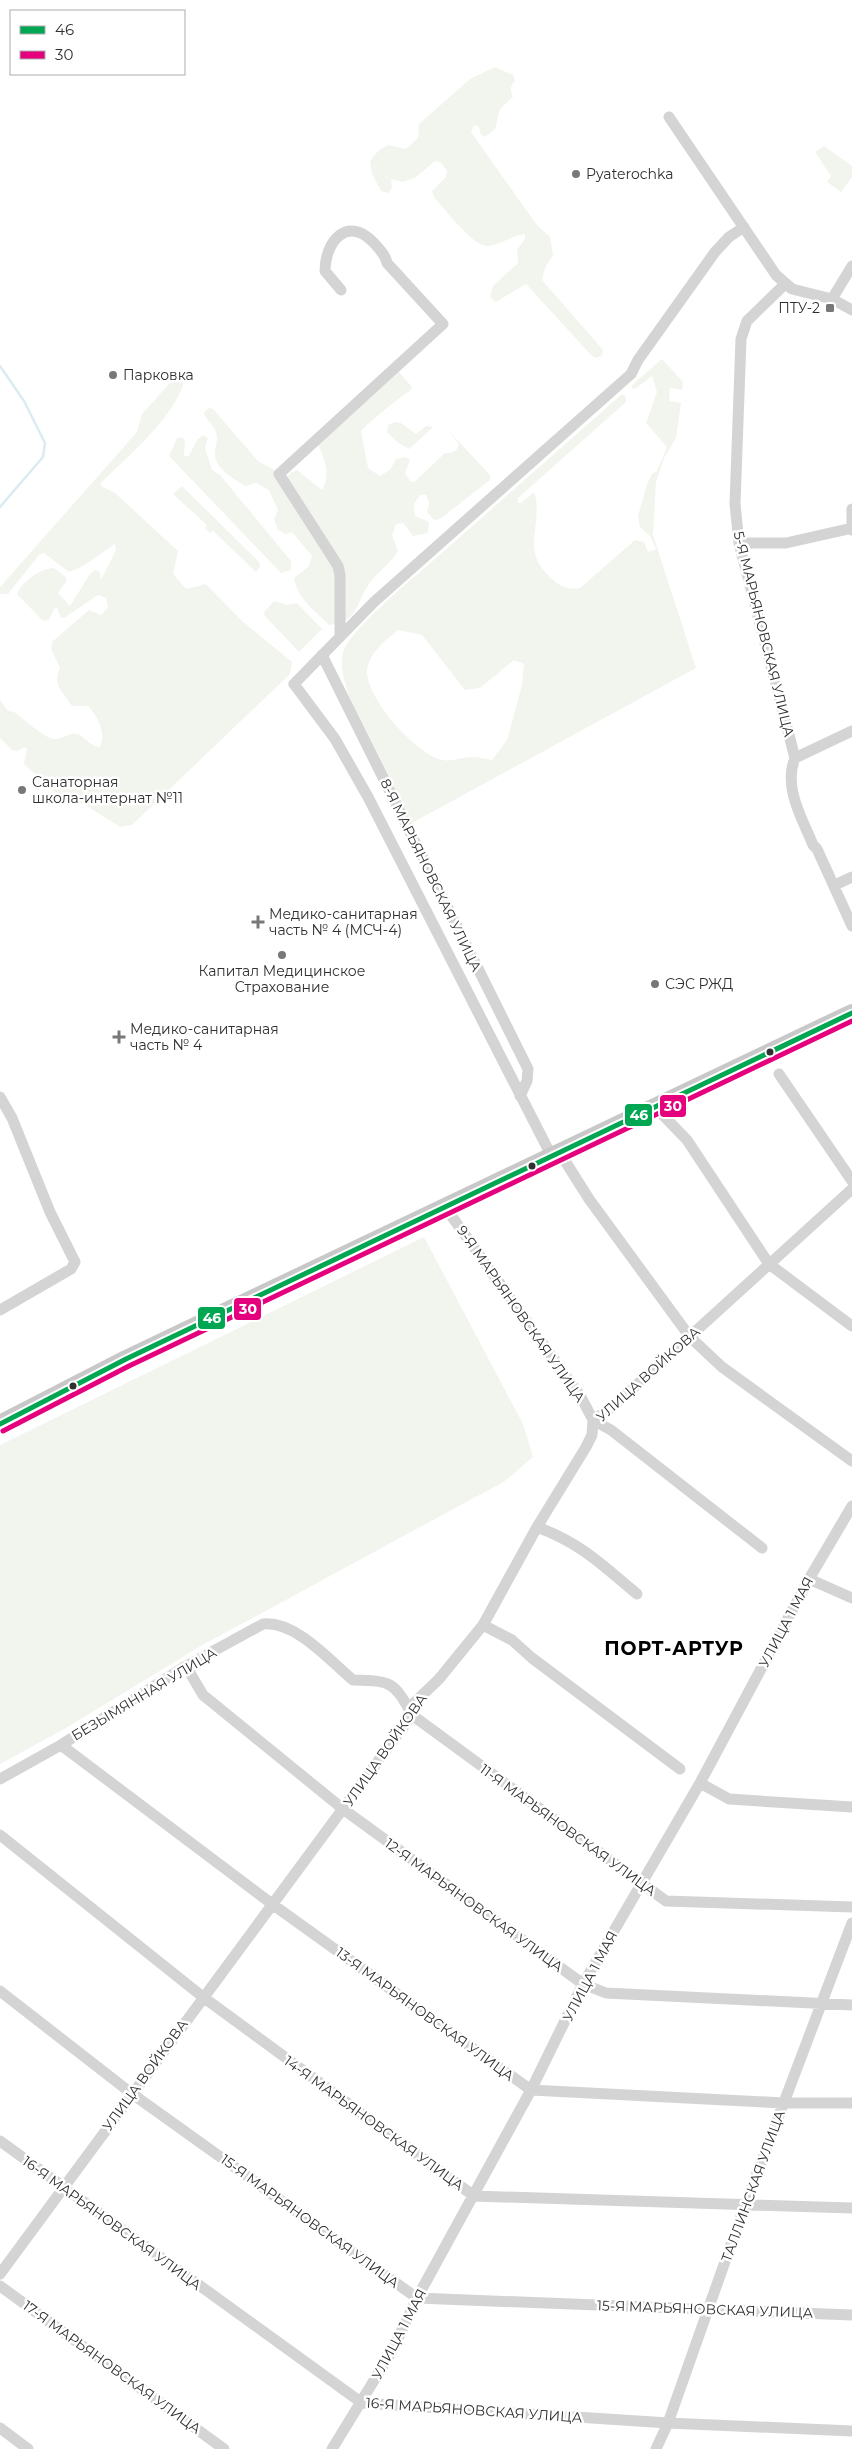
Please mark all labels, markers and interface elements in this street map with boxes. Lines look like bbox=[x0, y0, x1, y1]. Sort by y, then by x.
legend bbox=[10, 10, 185, 75]
text: 46 bbox=[55, 20, 74, 39]
text: 30 bbox=[55, 45, 73, 64]
place label: Pyaterochka bbox=[586, 165, 673, 183]
marker: Pyaterochka bbox=[570, 168, 582, 180]
place label: ПТУ-2 bbox=[778, 299, 820, 317]
marker: ПТУ-2 bbox=[824, 302, 836, 314]
place label: Парковка bbox=[123, 366, 194, 384]
marker: Парковка bbox=[107, 369, 119, 381]
street label: 5-Я МАРЬЯНОВСКАЯ УЛИЦА bbox=[730, 529, 798, 739]
place label: Санаторная школа-интернат №11 bbox=[32, 773, 183, 807]
street label: 8-Я МАРЬЯНОВСКАЯ УЛИЦА bbox=[376, 776, 486, 975]
marker: Санаторная школа-интернат №11 bbox=[16, 784, 28, 796]
place label: Медико-санитарная часть № 4 (МСЧ-4) bbox=[269, 905, 418, 939]
marker: Медико-санитарная часть № 4 (МСЧ-4) bbox=[251, 915, 265, 929]
marker: Капитал Медицинское Страхование bbox=[276, 949, 288, 961]
place label: Капитал Медицинское Страхование bbox=[199, 962, 365, 996]
place label: СЭС РЖД bbox=[665, 975, 733, 993]
marker: СЭС РЖД bbox=[649, 978, 661, 990]
place label: Медико-санитарная часть № 4 bbox=[130, 1020, 279, 1054]
marker: Медико-санитарная часть № 4 bbox=[112, 1030, 126, 1044]
unlabelled marker bbox=[765, 1047, 775, 1057]
line badge: 30 bbox=[659, 1094, 687, 1118]
text: 30 bbox=[663, 1097, 682, 1115]
line badge: 46 bbox=[624, 1103, 653, 1127]
text: 46 bbox=[630, 1106, 648, 1124]
unlabelled marker bbox=[527, 1161, 537, 1171]
street label: 9-Я МАРЬЯНОВСКАЯ УЛИЦА bbox=[453, 1222, 589, 1406]
line badge: 30 bbox=[233, 1297, 262, 1321]
text: 30 bbox=[238, 1300, 257, 1318]
line badge: 46 bbox=[197, 1306, 226, 1330]
text: 46 bbox=[203, 1309, 221, 1327]
street label: УЛИЦА ВОЙКОВА bbox=[592, 1322, 704, 1425]
unlabelled marker bbox=[68, 1381, 78, 1391]
street label: УЛИЦА 1 МАЯ bbox=[755, 1574, 817, 1670]
district label: ПОРТ-АРТУР bbox=[604, 1637, 744, 1660]
street label: БЕЗЫМЯННАЯ УЛИЦА bbox=[68, 1643, 220, 1745]
street label: УЛИЦА ВОЙКОВА bbox=[339, 1690, 431, 1810]
street label: 11-Я МАРЬЯНОВСКАЯ УЛИЦА bbox=[476, 1760, 660, 1900]
street label: 12-Я МАРЬЯНОВСКАЯ УЛИЦА bbox=[381, 1834, 567, 1976]
street label: УЛИЦА 1 МАЯ bbox=[559, 1928, 621, 2024]
street label: 13-Я МАРЬЯНОВСКАЯ УЛИЦА bbox=[332, 1943, 518, 2085]
street label: УЛИЦА ВОЙКОВА bbox=[98, 2015, 192, 2134]
street label: 14-Я МАРЬЯНОВСКАЯ УЛИЦА bbox=[281, 2052, 468, 2195]
street label: ТАЛЛИНСКАЯ УЛИЦА bbox=[717, 2107, 789, 2264]
street label: 15-Я МАРЬЯНОВСКАЯ УЛИЦА bbox=[217, 2150, 403, 2292]
street label: 16-Я МАРЬЯНОВСКАЯ УЛИЦА bbox=[19, 2152, 205, 2294]
street label: УЛИЦА 1 МАЯ bbox=[368, 2286, 430, 2382]
street label: 17-Я МАРЬЯНОВСКАЯ УЛИЦА bbox=[19, 2296, 205, 2438]
street label: 15-Я МАРЬЯНОВСКАЯ УЛИЦА bbox=[597, 2296, 814, 2322]
street label: 16-Я МАРЬЯНОВСКАЯ УЛИЦА bbox=[365, 2393, 583, 2427]

